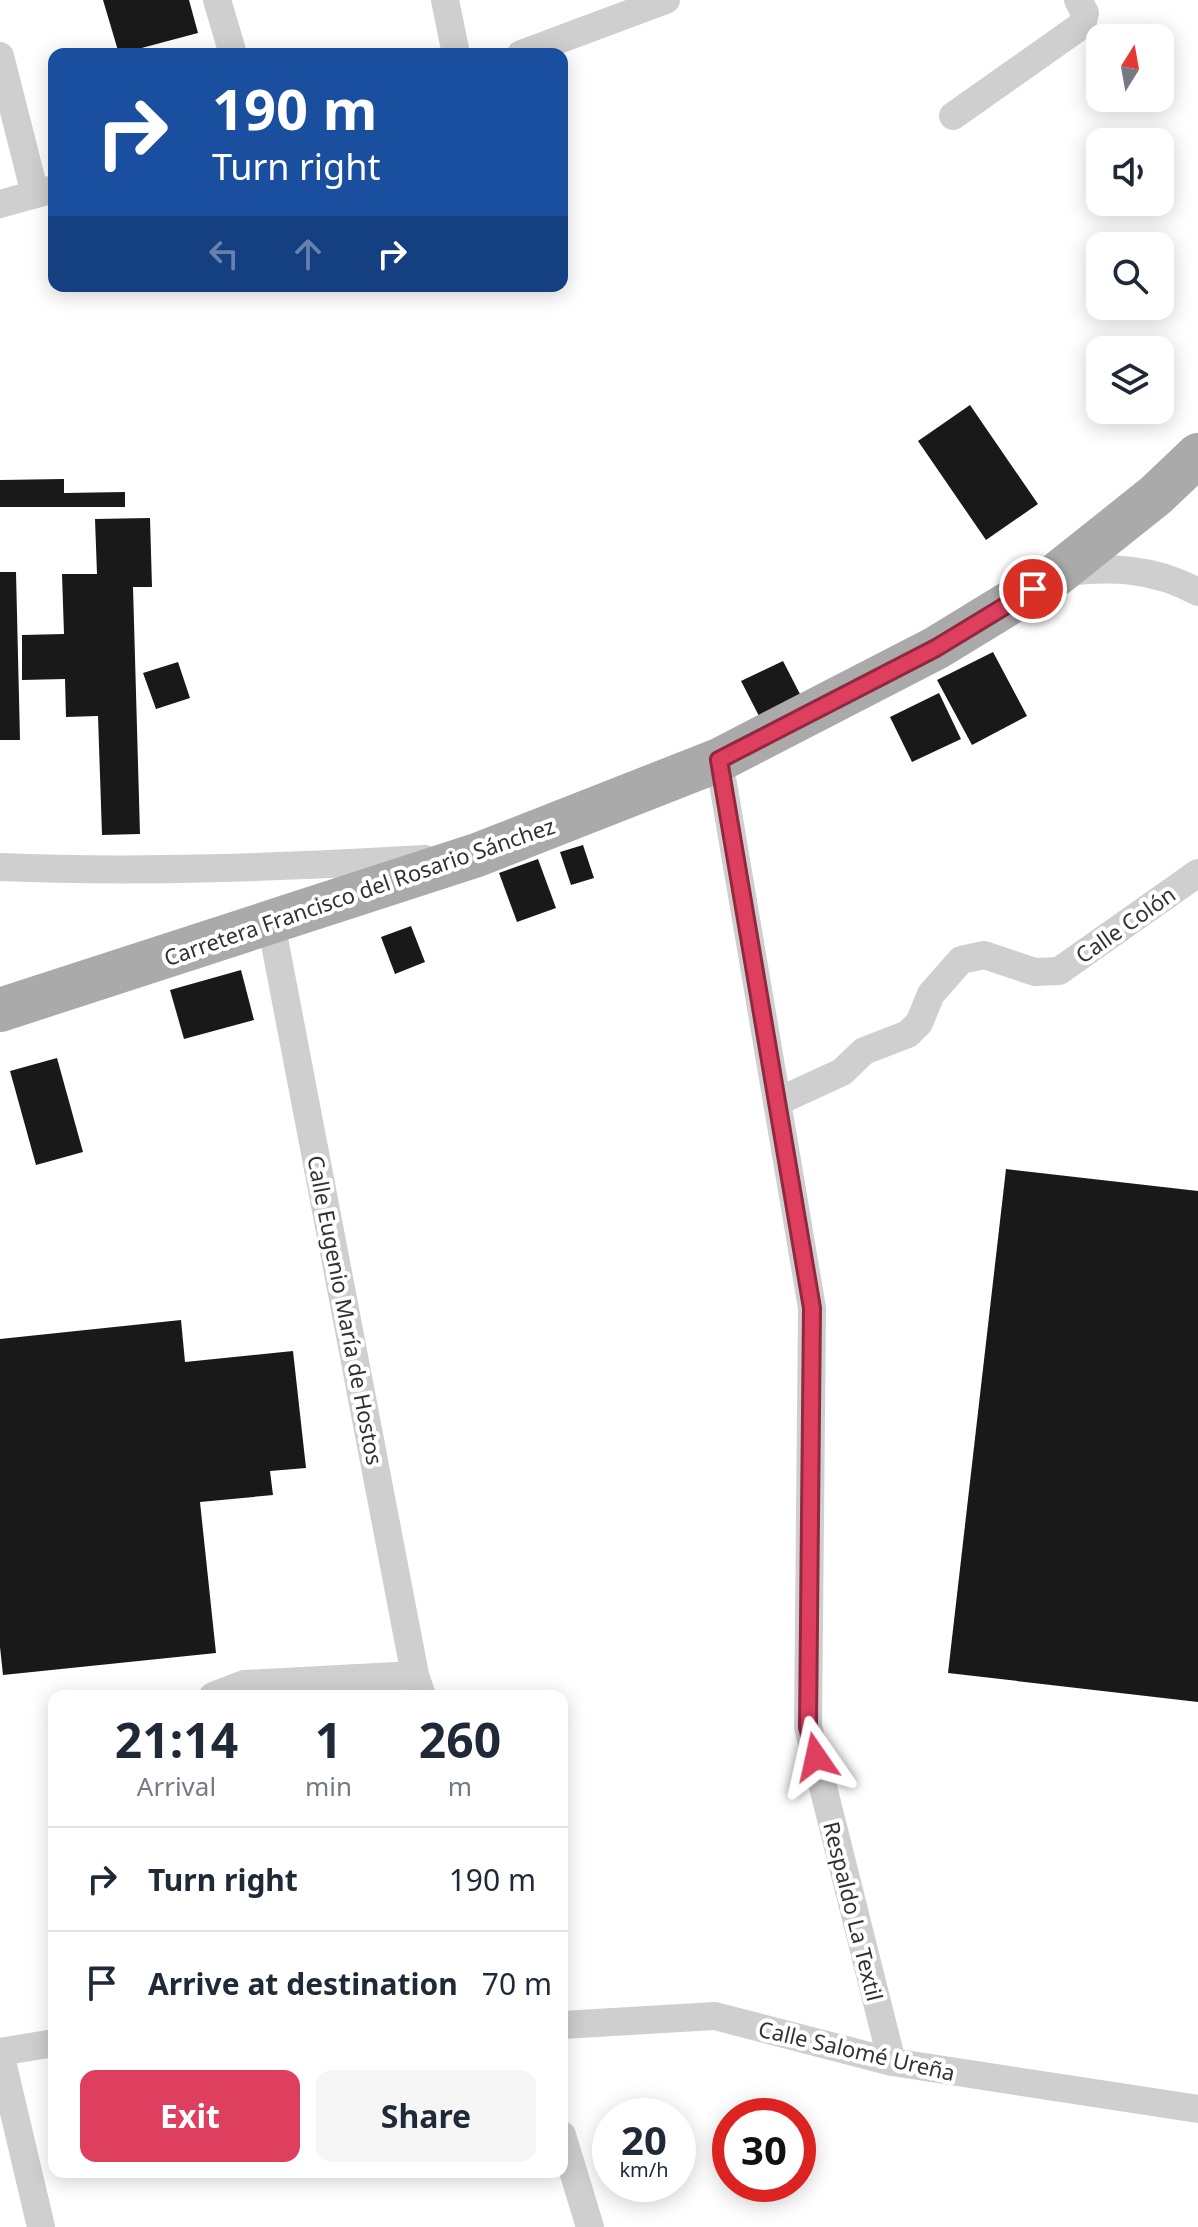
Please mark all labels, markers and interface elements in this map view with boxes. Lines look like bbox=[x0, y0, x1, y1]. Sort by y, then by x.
north arrow bbox=[1086, 24, 1174, 112]
map controls bbox=[1086, 24, 1174, 424]
text: 190 m bbox=[212, 70, 377, 146]
icon: right bbox=[80, 80, 184, 184]
button: sound bbox=[1086, 128, 1174, 216]
text: Turn right bbox=[212, 142, 380, 191]
icon: left bbox=[202, 232, 246, 276]
icon: ahead bbox=[286, 232, 330, 276]
icon: right bbox=[370, 232, 414, 276]
button: search bbox=[1086, 232, 1174, 320]
button: layers bbox=[1086, 336, 1174, 424]
pin bbox=[999, 555, 1067, 623]
icon: arrive bbox=[1011, 567, 1055, 611]
street label: Carretera Francisco del Rosario Sánchez bbox=[160, 810, 558, 972]
street label: Calle Colón bbox=[1069, 879, 1181, 969]
street label: Calle Eugenio María de Hostos bbox=[301, 1153, 391, 1467]
text: 21:14 bbox=[115, 1707, 238, 1772]
text: 1 bbox=[315, 1707, 342, 1772]
text: 260 bbox=[419, 1707, 501, 1772]
position arrow bbox=[774, 1715, 858, 1799]
text: Arrival bbox=[137, 1768, 216, 1804]
text: min bbox=[305, 1768, 352, 1804]
text: m bbox=[448, 1768, 472, 1804]
street label: Respaldo La Textil bbox=[817, 1818, 891, 2004]
icon: right bbox=[80, 1857, 124, 1901]
text: Turn right bbox=[148, 1859, 298, 1900]
text: 190 m bbox=[449, 1859, 536, 1900]
icon: arrive bbox=[80, 1961, 124, 2005]
text: Arrive at destination bbox=[148, 1963, 458, 2004]
text: 70 m bbox=[482, 1963, 552, 2004]
street label: Calle Salomé Ureña bbox=[756, 2013, 958, 2087]
button: Exit bbox=[80, 2070, 300, 2162]
button: Share bbox=[316, 2070, 536, 2162]
speed limit sign: 30 bbox=[712, 2098, 816, 2202]
text: 20 bbox=[621, 2112, 667, 2167]
text: km/h bbox=[619, 2156, 669, 2183]

